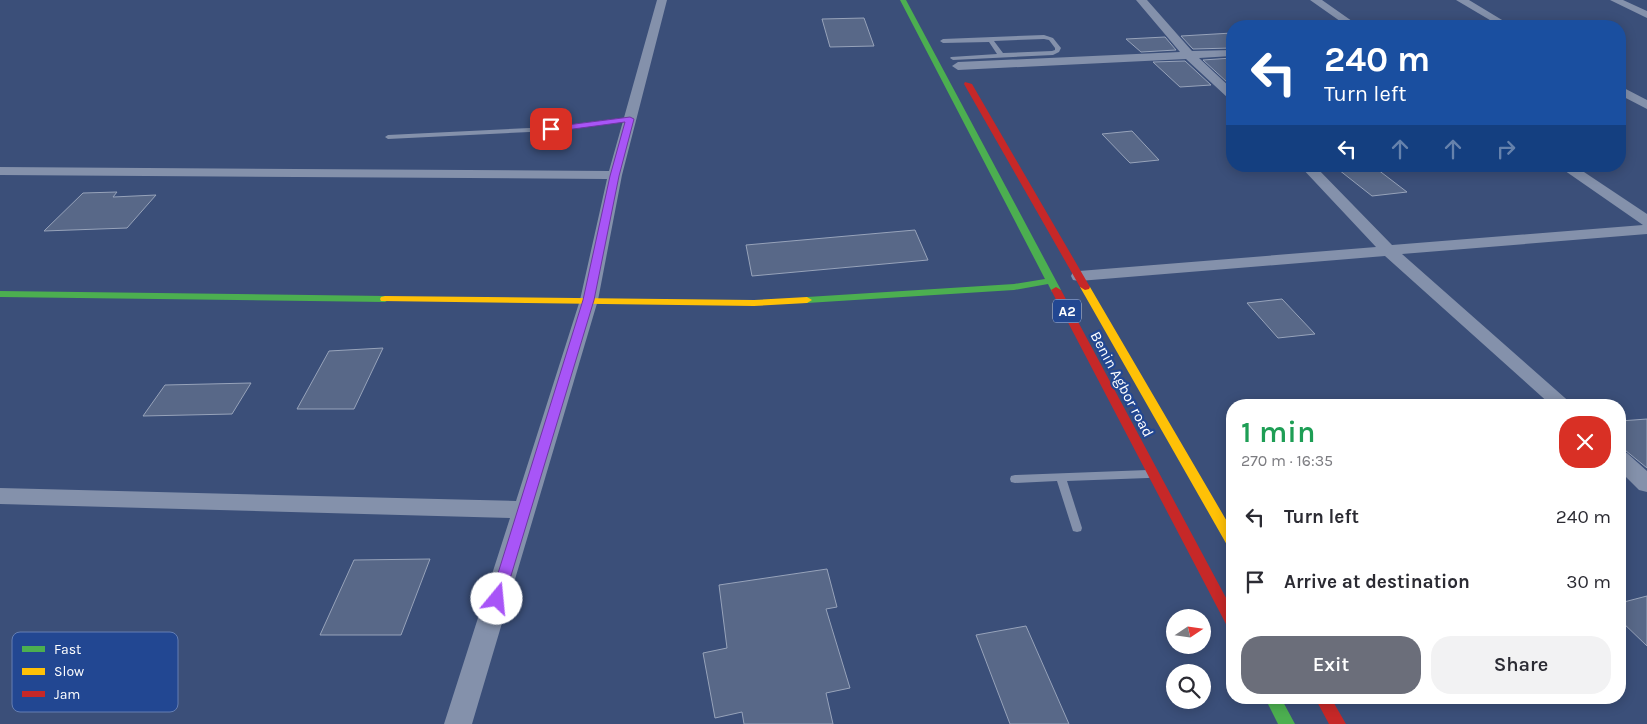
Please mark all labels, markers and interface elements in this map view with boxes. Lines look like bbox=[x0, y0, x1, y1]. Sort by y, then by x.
text: 240 m bbox=[1324, 39, 1430, 80]
icon: left bbox=[1241, 40, 1306, 105]
text: Turn left bbox=[1324, 81, 1407, 107]
pin bbox=[530, 108, 572, 150]
icon: arrive bbox=[537, 115, 565, 143]
icon: left bbox=[1333, 135, 1361, 163]
icon: ahead bbox=[1386, 135, 1414, 163]
icon: ahead bbox=[1439, 135, 1467, 163]
icon: right bbox=[1492, 135, 1520, 163]
road number: A2 bbox=[1053, 300, 1081, 322]
street label: Benin Agbor road bbox=[1087, 328, 1157, 440]
text: 1 min bbox=[1241, 414, 1315, 450]
button: close bbox=[1559, 416, 1611, 468]
text: 270 m · 16:35 bbox=[1241, 451, 1333, 470]
icon: left bbox=[1241, 503, 1269, 531]
text: Turn left bbox=[1284, 506, 1359, 528]
text: 240 m bbox=[1556, 506, 1611, 528]
icon: arrive bbox=[1241, 568, 1269, 596]
text: Arrive at destination bbox=[1284, 571, 1470, 593]
text: 30 m bbox=[1566, 571, 1611, 593]
position arrow bbox=[470, 572, 522, 624]
north arrow bbox=[1166, 609, 1211, 654]
map controls bbox=[1166, 609, 1211, 709]
legend bbox=[12, 632, 178, 712]
button: Exit bbox=[1241, 636, 1421, 694]
button: Share bbox=[1431, 636, 1611, 694]
text: Fast bbox=[54, 641, 81, 658]
text: Slow bbox=[54, 663, 84, 680]
button: search bbox=[1166, 664, 1211, 709]
text: Jam bbox=[54, 686, 80, 703]

